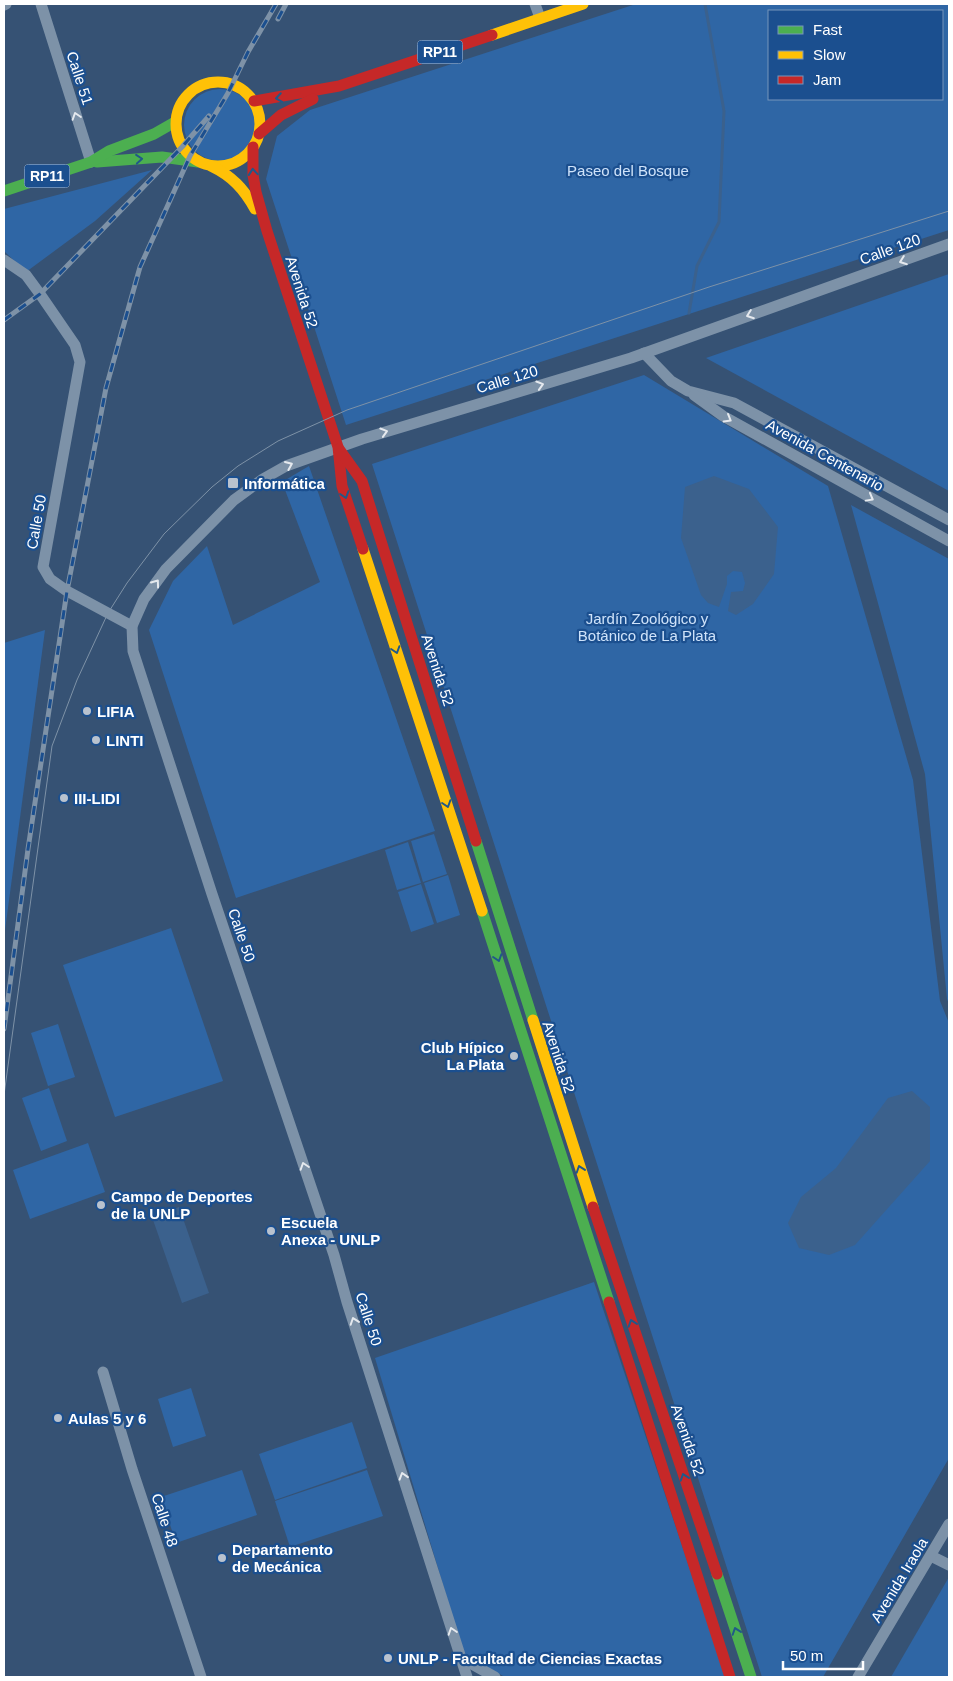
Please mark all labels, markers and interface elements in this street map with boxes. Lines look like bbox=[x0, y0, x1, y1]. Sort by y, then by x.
legend bbox=[768, 10, 943, 100]
text: Fast bbox=[813, 21, 843, 38]
road number: RP11 bbox=[418, 41, 462, 64]
text: Slow bbox=[813, 46, 846, 63]
street label: Calle 51 bbox=[63, 49, 97, 107]
text: Jam bbox=[813, 71, 841, 88]
one-way arrow bbox=[275, 92, 284, 102]
one-way arrow bbox=[72, 112, 82, 120]
one-way arrow bbox=[136, 154, 144, 165]
park label: Paseo del Bosque bbox=[567, 162, 689, 179]
road number: RP11 bbox=[24, 165, 70, 188]
one-way arrow bbox=[248, 168, 259, 176]
street label: Calle 120 bbox=[857, 230, 923, 268]
street label: Avenida 52 bbox=[282, 254, 322, 330]
one-way arrow bbox=[900, 255, 908, 265]
one-way arrow bbox=[747, 309, 755, 319]
street label: Calle 120 bbox=[474, 362, 540, 396]
one-way arrow bbox=[535, 381, 543, 391]
one-way arrow bbox=[723, 412, 732, 422]
street label: Avenida Centenario bbox=[763, 416, 887, 494]
one-way arrow bbox=[379, 428, 388, 438]
one-way arrow bbox=[284, 461, 293, 472]
place label: Informática bbox=[244, 475, 326, 492]
marker: Informática bbox=[226, 476, 240, 490]
one-way arrow bbox=[340, 491, 350, 499]
one-way arrow bbox=[865, 491, 874, 501]
street label: Calle 50 bbox=[23, 493, 49, 551]
one-way arrow bbox=[150, 580, 158, 589]
park label: Jardín Zoológico y Botánico de La Plata bbox=[578, 610, 717, 644]
street label: Avenida 52 bbox=[418, 632, 458, 708]
one-way arrow bbox=[390, 645, 400, 653]
place label: LIFIA bbox=[97, 703, 135, 720]
marker: LIFIA bbox=[81, 705, 93, 717]
place label: LINTI bbox=[106, 732, 144, 749]
marker: LINTI bbox=[90, 734, 102, 746]
place label: III-LIDI bbox=[74, 790, 120, 807]
marker: III-LIDI bbox=[58, 792, 70, 804]
one-way arrow bbox=[441, 799, 451, 808]
street label: Calle 50 bbox=[225, 906, 259, 964]
one-way arrow bbox=[492, 954, 502, 962]
street label: Avenida 52 bbox=[539, 1019, 579, 1095]
place label: Club Hípico La Plata bbox=[421, 1039, 505, 1073]
marker: Club Hípico La Plata bbox=[508, 1050, 520, 1062]
one-way arrow bbox=[300, 1163, 310, 1171]
one-way arrow bbox=[576, 1165, 586, 1174]
place label: Campo de Deportes de la UNLP bbox=[111, 1188, 253, 1222]
marker: Campo de Deportes de la UNLP bbox=[95, 1199, 107, 1211]
place label: Escuela Anexa - UNLP bbox=[281, 1214, 380, 1248]
marker: Escuela Anexa - UNLP bbox=[265, 1225, 277, 1237]
street label: Calle 50 bbox=[352, 1290, 386, 1348]
one-way arrow bbox=[350, 1317, 360, 1326]
one-way arrow bbox=[628, 1319, 638, 1328]
street label: Avenida 52 bbox=[668, 1402, 708, 1478]
place label: Aulas 5 y 6 bbox=[68, 1410, 146, 1427]
marker: Aulas 5 y 6 bbox=[52, 1412, 64, 1424]
one-way arrow bbox=[399, 1472, 409, 1481]
one-way arrow bbox=[680, 1473, 690, 1482]
street label: Calle 48 bbox=[148, 1491, 182, 1549]
street label: Avenida Iraola bbox=[867, 1534, 931, 1625]
place label: Departamento de Mecánica bbox=[232, 1541, 333, 1575]
marker: Departamento de Mecánica bbox=[216, 1552, 228, 1564]
one-way arrow bbox=[448, 1627, 458, 1635]
one-way arrow bbox=[732, 1627, 742, 1636]
scale bar bbox=[783, 1638, 863, 1670]
text: 50 m bbox=[790, 1647, 823, 1664]
place label: UNLP - Facultad de Ciencias Exactas bbox=[398, 1650, 662, 1667]
marker: UNLP - Facultad de Ciencias Exactas bbox=[382, 1652, 394, 1664]

